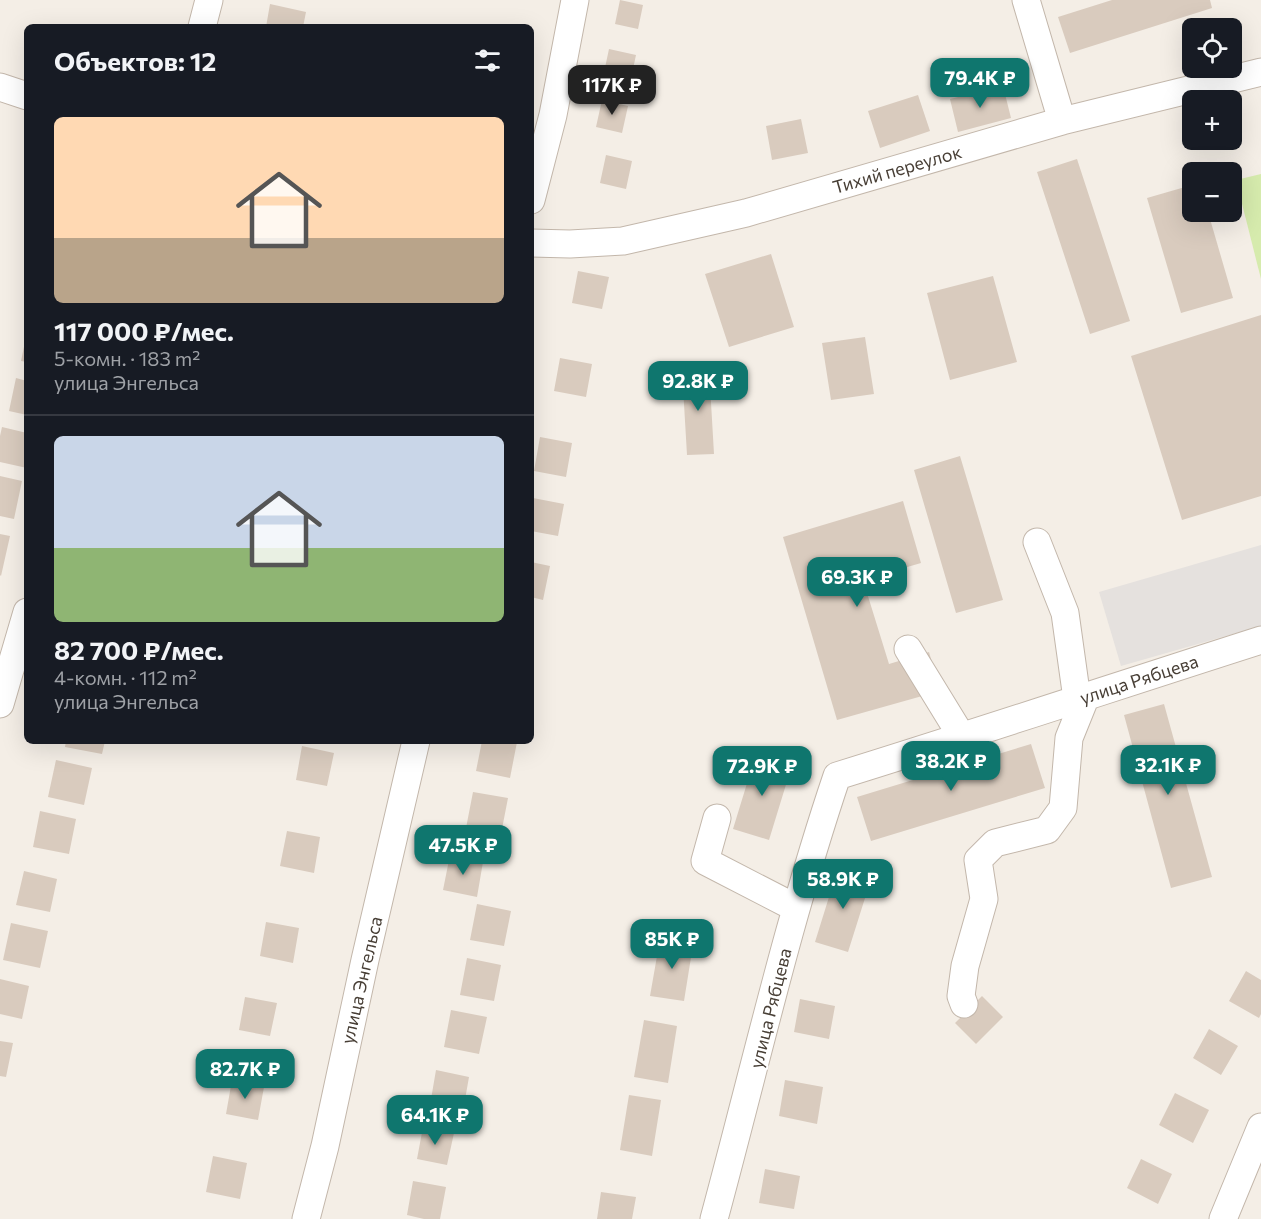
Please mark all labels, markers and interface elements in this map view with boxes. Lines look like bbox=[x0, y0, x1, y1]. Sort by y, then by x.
map controls bbox=[1182, 18, 1242, 222]
button: locate bbox=[1182, 18, 1242, 78]
icon: filters bbox=[471, 44, 504, 77]
text: Объектов: 12 bbox=[54, 45, 216, 76]
pin: 79.4K ₽ bbox=[925, 58, 1035, 109]
pin: 117K ₽ bbox=[563, 65, 661, 116]
text: 79.4K ₽ bbox=[944, 65, 1016, 89]
text: 117K ₽ bbox=[582, 72, 642, 96]
button: + bbox=[1182, 90, 1242, 150]
street label: Тихий переулок bbox=[830, 140, 964, 198]
icon: home bbox=[225, 156, 333, 264]
button: − bbox=[1182, 162, 1242, 222]
text: 117 000 ₽/мес. bbox=[54, 315, 234, 346]
text: 5-комн. · 183 m² bbox=[54, 346, 200, 370]
pin: 92.8K ₽ bbox=[643, 361, 753, 412]
text: 92.8K ₽ bbox=[662, 368, 734, 392]
text: улица Энгельса bbox=[54, 370, 199, 394]
icon: home bbox=[225, 475, 333, 583]
pin: 69.3K ₽ bbox=[802, 557, 912, 608]
text: 69.3K ₽ bbox=[821, 564, 893, 588]
text: 82 700 ₽/мес. bbox=[54, 634, 224, 665]
street label: улица Рябцева bbox=[1077, 650, 1201, 708]
text: 4-комн. · 112 m² bbox=[54, 665, 197, 689]
text: улица Энгельса bbox=[54, 689, 199, 713]
pin: 38.2K ₽ bbox=[896, 741, 1006, 792]
pin: 32.1K ₽ bbox=[1113, 745, 1223, 796]
pin: 72.9K ₽ bbox=[707, 746, 817, 797]
text: 38.2K ₽ bbox=[915, 748, 987, 772]
text: 32.1K ₽ bbox=[1135, 752, 1201, 776]
text: 72.9K ₽ bbox=[727, 753, 797, 777]
pin: 47.5K ₽ bbox=[408, 825, 518, 876]
text: 47.5K ₽ bbox=[428, 832, 498, 856]
pin: 58.9K ₽ bbox=[788, 859, 898, 910]
text: 58.9K ₽ bbox=[807, 866, 879, 890]
street label: улица Энгельса bbox=[336, 914, 386, 1046]
pin: 85K ₽ bbox=[630, 919, 714, 970]
text: 85K ₽ bbox=[644, 926, 700, 950]
street label: улица Рябцева bbox=[744, 946, 796, 1070]
pin: 82.7K ₽ bbox=[190, 1049, 300, 1100]
text: 82.7K ₽ bbox=[210, 1056, 280, 1080]
pin: 64.1K ₽ bbox=[380, 1095, 490, 1146]
text: 64.1K ₽ bbox=[401, 1102, 469, 1126]

